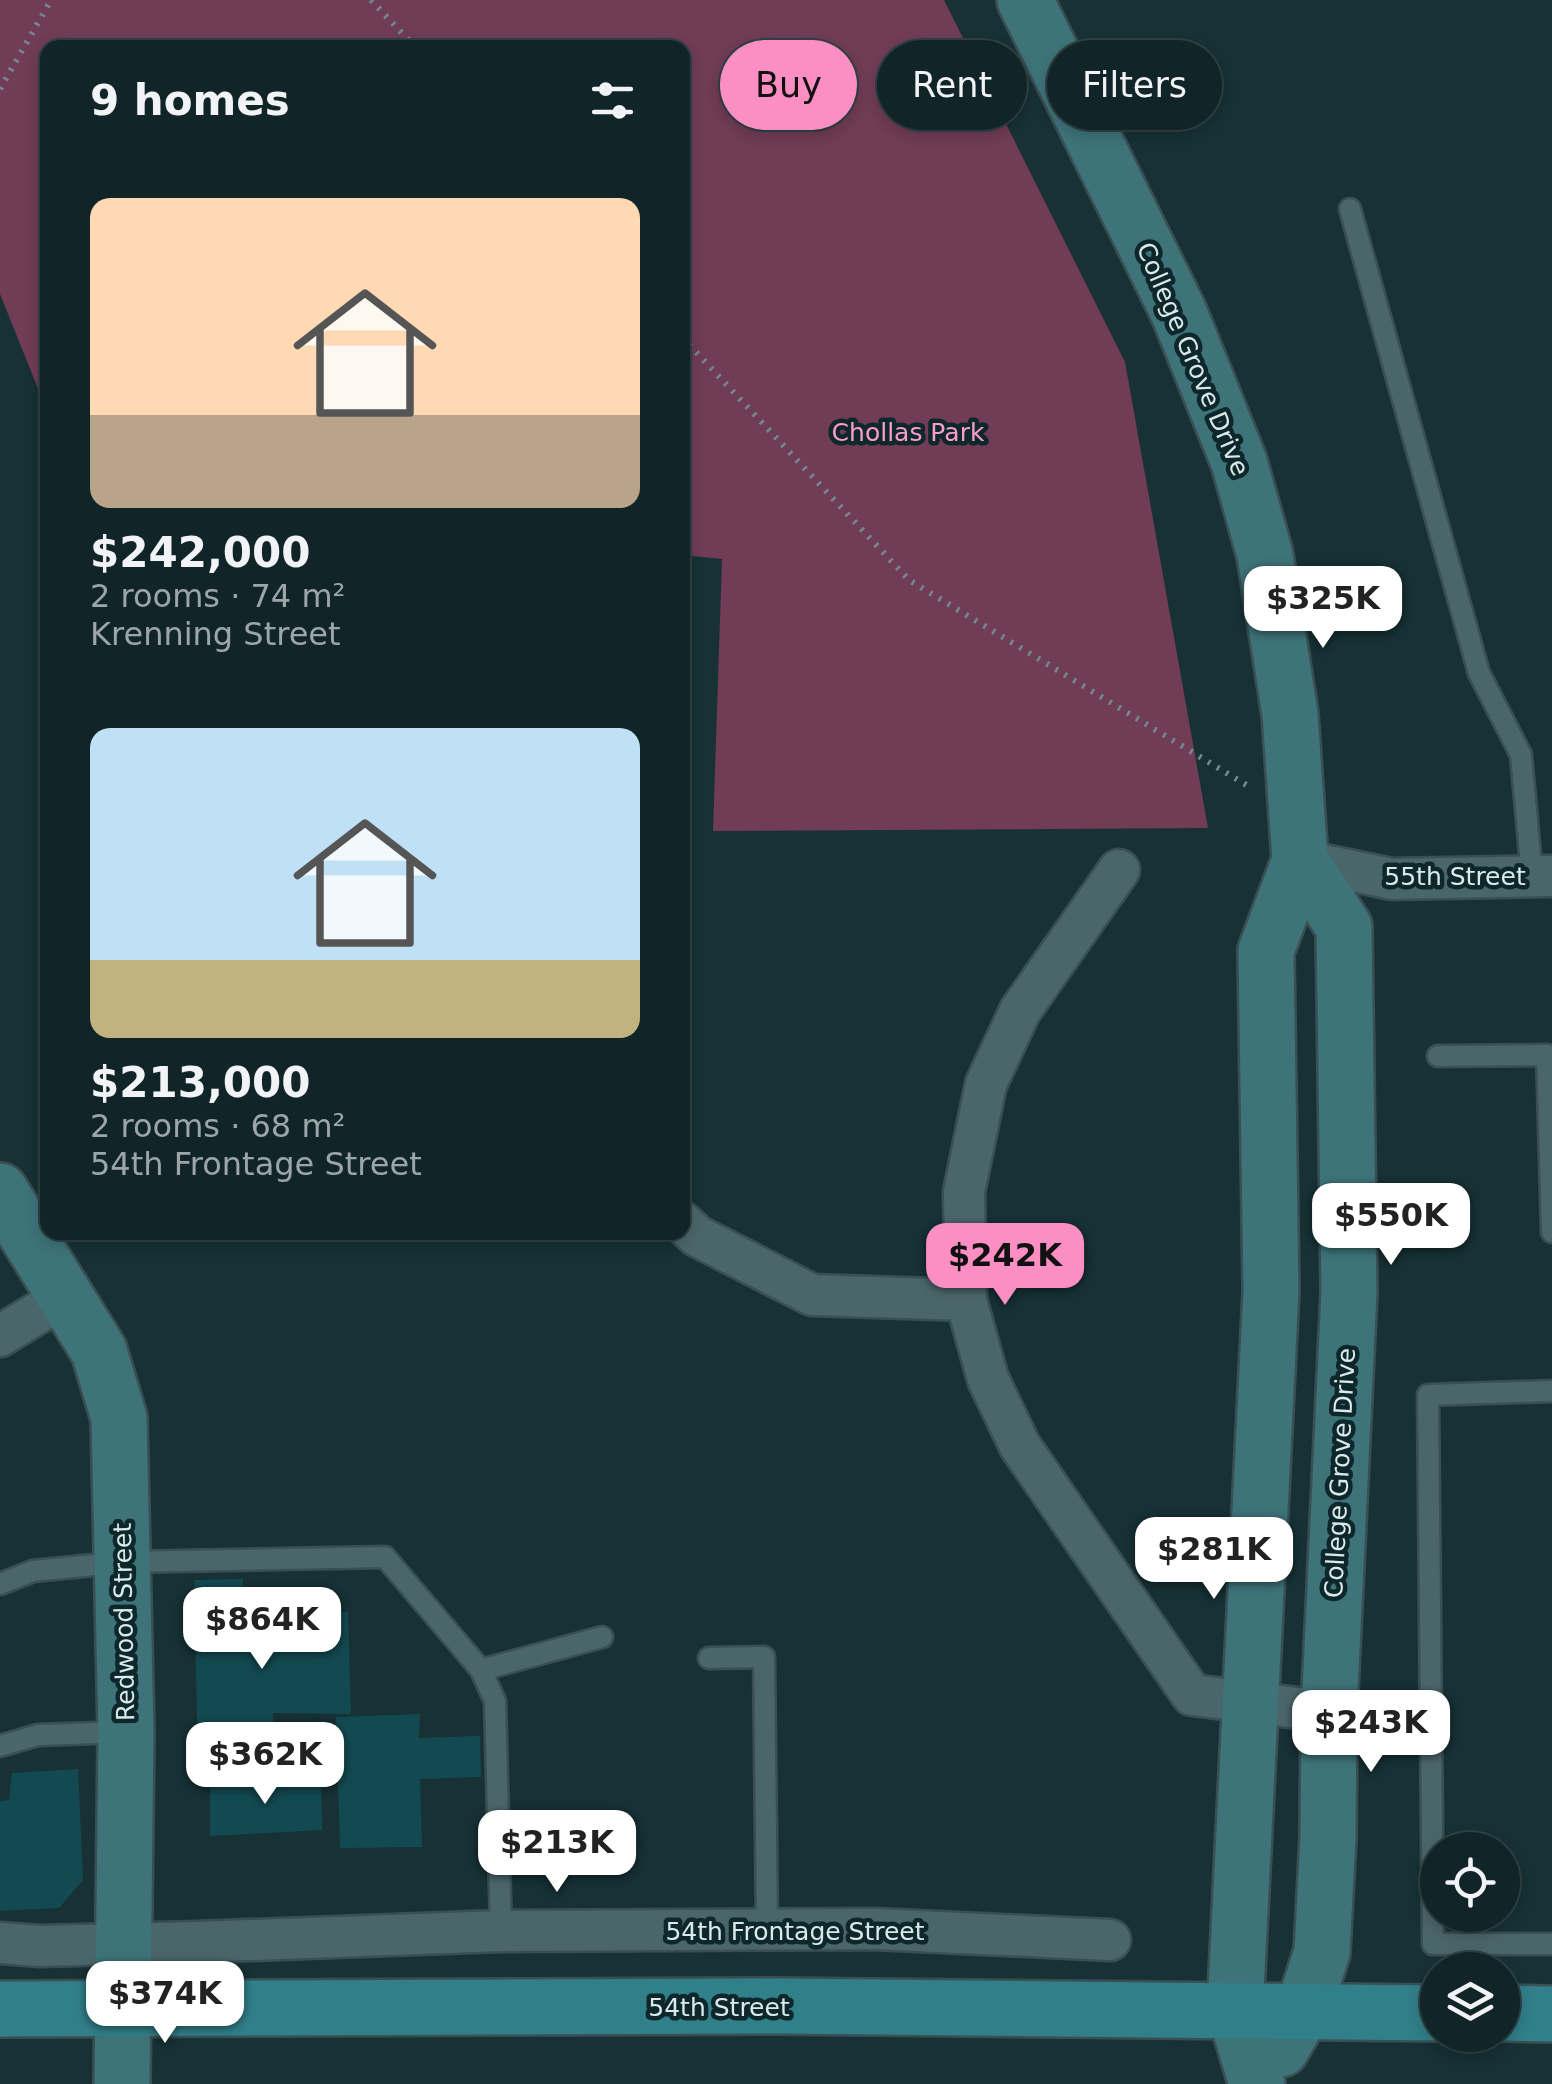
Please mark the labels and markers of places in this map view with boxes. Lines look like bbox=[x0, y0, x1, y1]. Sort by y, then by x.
pin: $325K bbox=[1253, 566, 1393, 651]
pin: $550K bbox=[1321, 1183, 1461, 1268]
pin: $242K bbox=[935, 1223, 1075, 1308]
pin: $281K bbox=[1144, 1517, 1284, 1602]
pin: $864K bbox=[192, 1587, 332, 1672]
pin: $243K bbox=[1301, 1690, 1441, 1775]
pin: $362K bbox=[195, 1722, 335, 1807]
pin: $213K bbox=[487, 1810, 627, 1895]
pin: $374K bbox=[95, 1961, 235, 2046]

